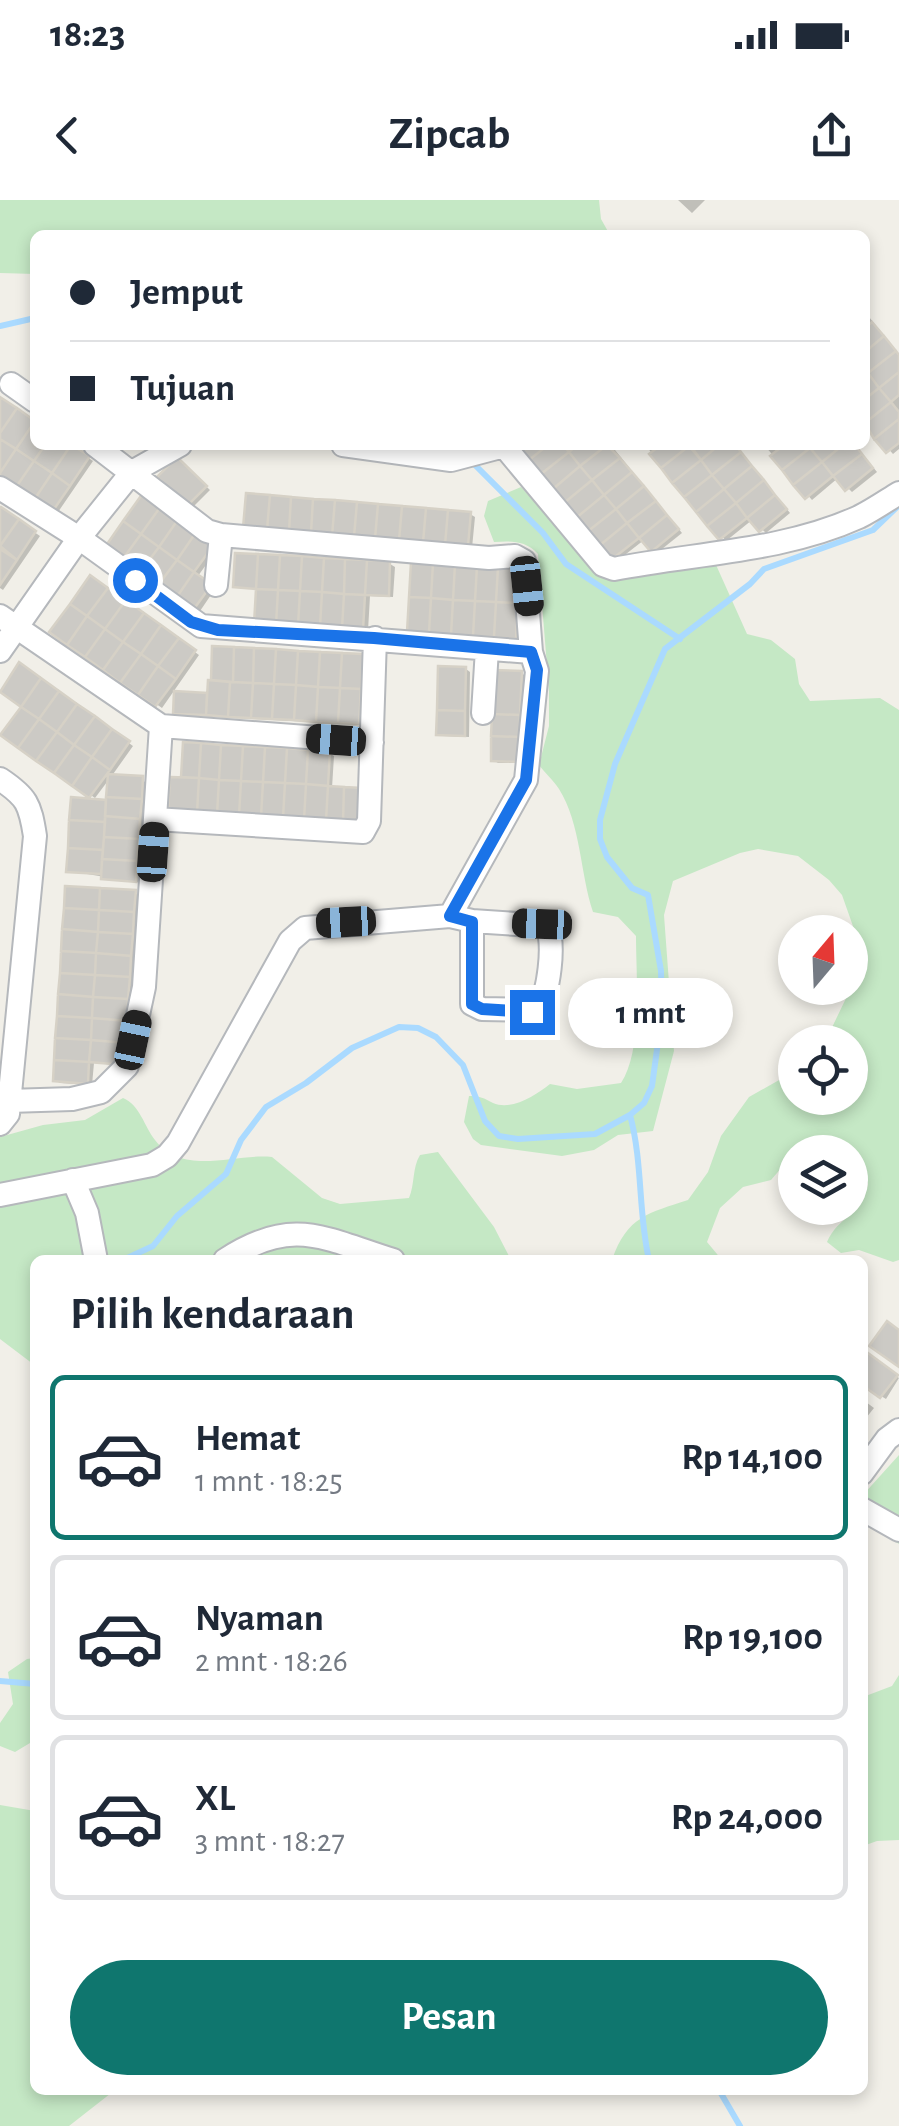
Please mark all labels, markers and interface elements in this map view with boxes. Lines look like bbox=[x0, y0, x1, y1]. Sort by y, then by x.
text: 18:23 bbox=[50, 16, 125, 54]
icon: back bbox=[40, 108, 95, 163]
icon: share bbox=[804, 108, 859, 163]
text: Zipcab bbox=[389, 112, 510, 157]
text: Jemput bbox=[130, 274, 243, 312]
text: Tujuan bbox=[130, 370, 235, 408]
car bbox=[509, 555, 545, 617]
route start bbox=[113, 558, 158, 603]
car bbox=[305, 723, 367, 757]
car bbox=[136, 821, 170, 883]
car bbox=[315, 905, 377, 939]
car bbox=[511, 908, 573, 940]
north arrow bbox=[778, 915, 868, 1005]
map controls bbox=[778, 915, 868, 1225]
callout: 1 mnt bbox=[567, 977, 732, 1047]
route end bbox=[510, 990, 555, 1035]
text: 1 mnt bbox=[616, 997, 685, 1029]
car bbox=[112, 1008, 154, 1072]
button: locate bbox=[778, 1025, 868, 1115]
button: layers bbox=[778, 1135, 868, 1225]
text: Pilih kendaraan bbox=[70, 1292, 355, 1337]
icon: car bbox=[75, 1413, 165, 1503]
text: Hemat bbox=[195, 1420, 300, 1458]
text: Rp 14,100 bbox=[681, 1439, 823, 1477]
text: 1 mnt · 18:25 bbox=[195, 1465, 343, 1497]
icon: car bbox=[75, 1593, 165, 1683]
text: Nyaman bbox=[195, 1600, 324, 1638]
text: Rp 19,100 bbox=[682, 1619, 823, 1657]
text: 2 mnt · 18:26 bbox=[195, 1645, 348, 1677]
icon: car bbox=[75, 1773, 165, 1863]
text: XL bbox=[195, 1780, 235, 1818]
text: Rp 24,000 bbox=[671, 1799, 823, 1837]
text: 3 mnt · 18:27 bbox=[195, 1825, 345, 1857]
button: Pesan bbox=[70, 1960, 828, 2075]

